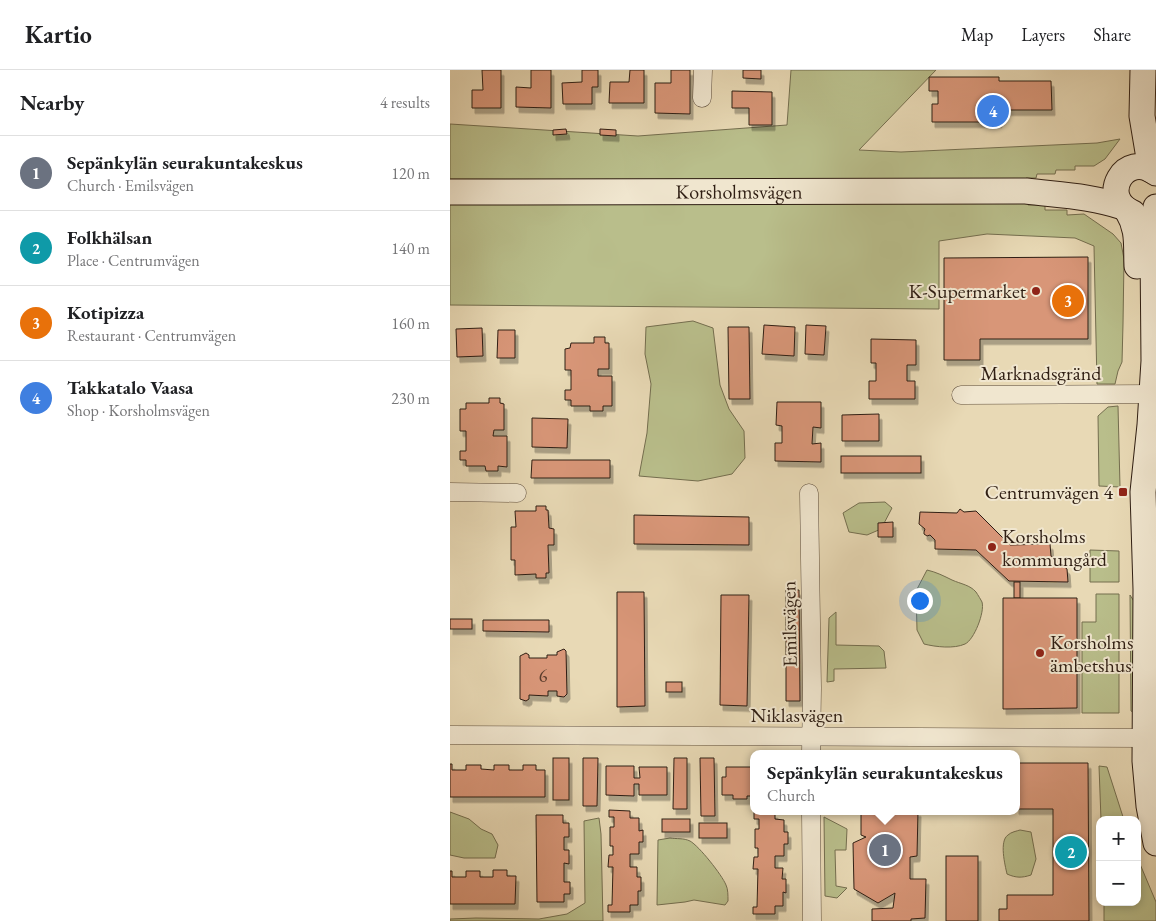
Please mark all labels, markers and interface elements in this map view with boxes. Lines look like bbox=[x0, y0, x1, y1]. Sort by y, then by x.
text: Kartio bbox=[25, 19, 92, 50]
text: Map bbox=[961, 23, 993, 46]
text: Layers bbox=[1021, 23, 1065, 46]
text: Share bbox=[1093, 23, 1131, 46]
text: Nearby bbox=[20, 89, 84, 116]
text: 4 results bbox=[380, 92, 430, 113]
pin: 4 bbox=[977, 92, 1009, 130]
text: Sepänkylän seurakuntakeskus bbox=[67, 150, 303, 175]
text: 1 bbox=[32, 163, 40, 184]
text: 120 m bbox=[391, 163, 430, 184]
text: Church · Emilsvägen bbox=[67, 175, 194, 196]
street label: Korsholmsvägen bbox=[675, 178, 803, 205]
text: Folkhälsan bbox=[67, 225, 152, 250]
text: 2 bbox=[32, 238, 40, 259]
text: 140 m bbox=[391, 238, 430, 259]
text: Place · Centrumvägen bbox=[67, 250, 200, 271]
place label: K-Supermarket bbox=[909, 278, 1027, 304]
pin: 3 bbox=[1052, 282, 1084, 320]
marker: K-Supermarket bbox=[1030, 285, 1042, 297]
text: Kotipizza bbox=[67, 300, 144, 325]
text: 3 bbox=[32, 313, 40, 334]
text: 160 m bbox=[391, 313, 430, 334]
text: Restaurant · Centrumvägen bbox=[67, 325, 236, 346]
street label: Marknadsgränd bbox=[981, 360, 1102, 386]
text: Takkatalo Vaasa bbox=[67, 375, 193, 400]
text: 4 bbox=[32, 388, 40, 409]
text: 230 m bbox=[391, 388, 430, 409]
text: Shop · Korsholmsvägen bbox=[67, 400, 210, 421]
place label: Centrumvägen 4 bbox=[985, 479, 1113, 505]
marker: Centrumvägen 4 bbox=[1117, 486, 1129, 498]
place label: Korsholms kommungård bbox=[1002, 523, 1108, 572]
marker: Korsholms kommungård bbox=[986, 541, 998, 553]
street label: Emilsvägen bbox=[775, 580, 803, 667]
your location bbox=[907, 588, 933, 614]
place label: Korsholms ämbetshus bbox=[1050, 629, 1133, 678]
marker: Korsholms ämbetshus bbox=[1034, 647, 1046, 659]
house number: 6 bbox=[539, 664, 548, 687]
street label: Niklasvägen bbox=[751, 702, 844, 728]
popup bbox=[750, 750, 1020, 815]
text: Sepänkylän seurakuntakeskus bbox=[767, 760, 1003, 785]
text: Church bbox=[767, 785, 815, 806]
map controls bbox=[1096, 816, 1141, 906]
button: + bbox=[1096, 816, 1141, 861]
pin: 1 bbox=[869, 831, 901, 869]
pin: 2 bbox=[1055, 833, 1087, 871]
button: − bbox=[1096, 861, 1141, 906]

